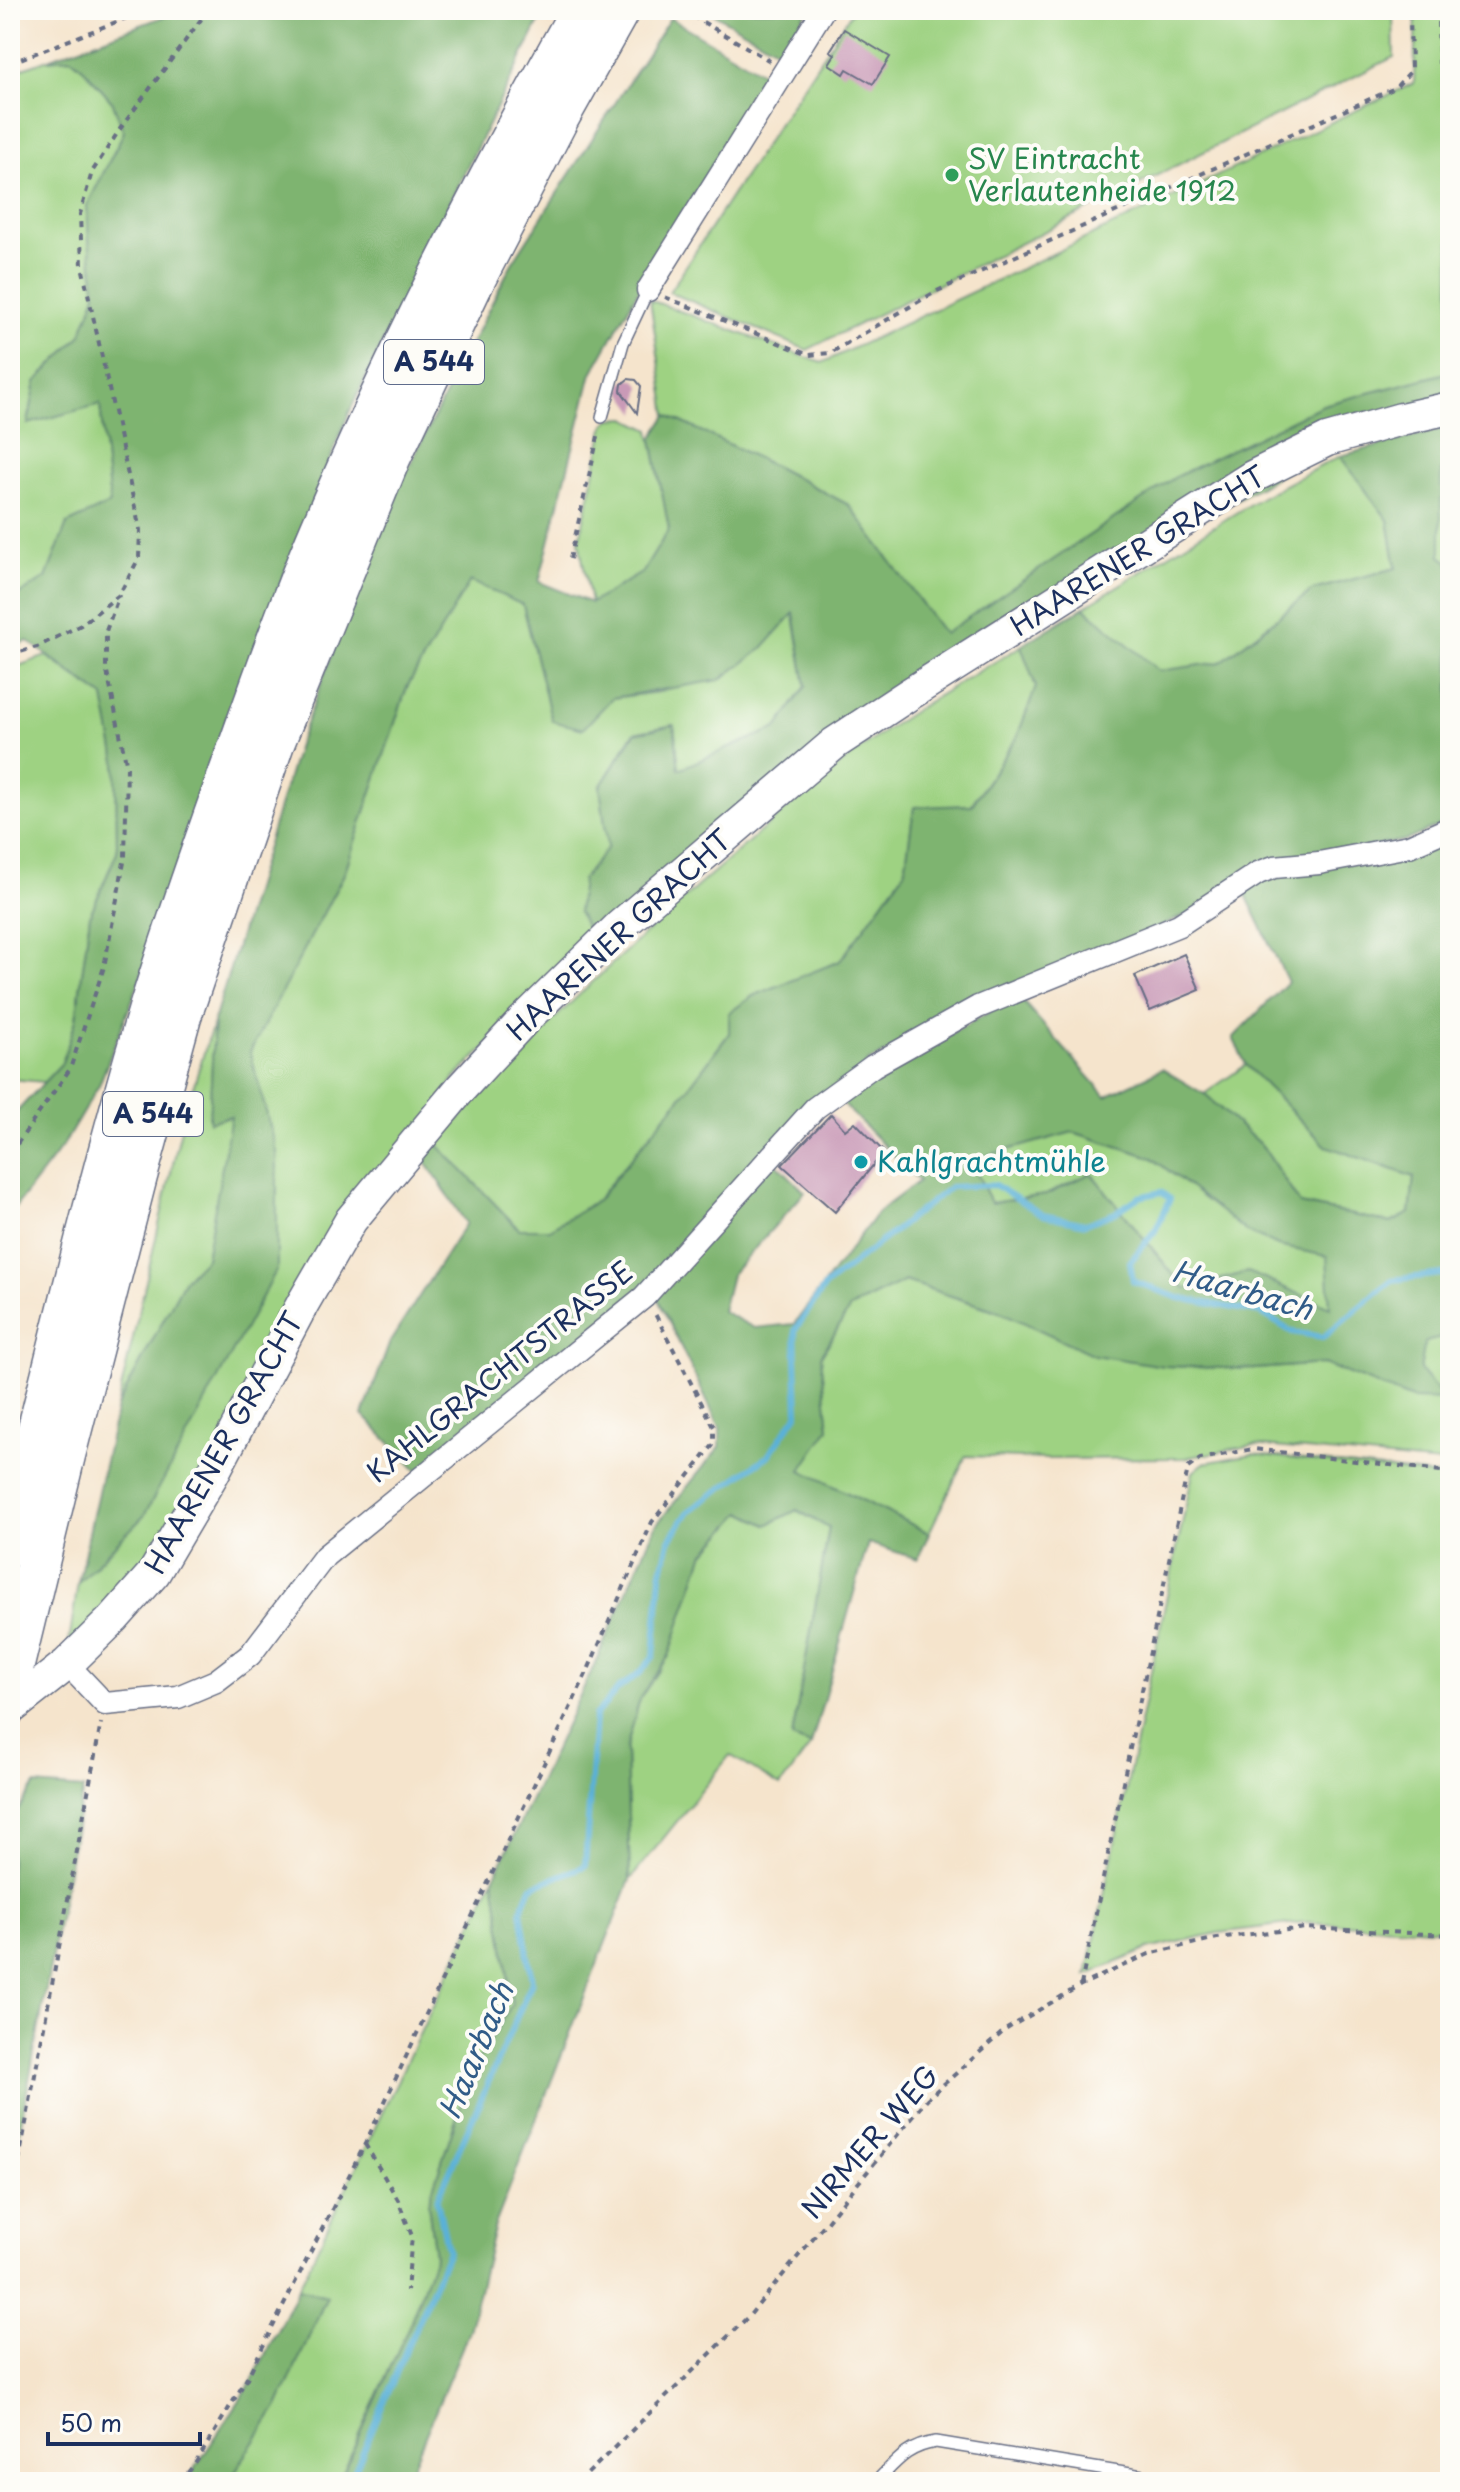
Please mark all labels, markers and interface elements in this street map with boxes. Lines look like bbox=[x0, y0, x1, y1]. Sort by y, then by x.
place label: SV Eintracht Verlautenheide 1912 bbox=[968, 136, 1236, 211]
marker: SV Eintracht Verlautenheide 1912 bbox=[943, 166, 961, 184]
road number: A 544 bbox=[384, 340, 484, 384]
street label: HAARENER GRACHT bbox=[1001, 454, 1273, 646]
street label: HAARENER GRACHT bbox=[496, 818, 740, 1050]
road number: A 544 bbox=[103, 1092, 203, 1136]
place label: Kahlgrachtmühle bbox=[877, 1139, 1106, 1182]
marker: Kahlgrachtmühle bbox=[852, 1153, 870, 1171]
water label: Haarbach bbox=[1167, 1247, 1319, 1330]
street label: KAHLGRACHTSTRASSE bbox=[357, 1250, 642, 1492]
street label: HAARENER GRACHT bbox=[133, 1303, 313, 1581]
water label: Haarbach bbox=[426, 1974, 524, 2125]
street label: NIRMER WEG bbox=[790, 2055, 948, 2227]
scale bar bbox=[48, 2396, 200, 2446]
text: 50 m bbox=[60, 2404, 122, 2440]

